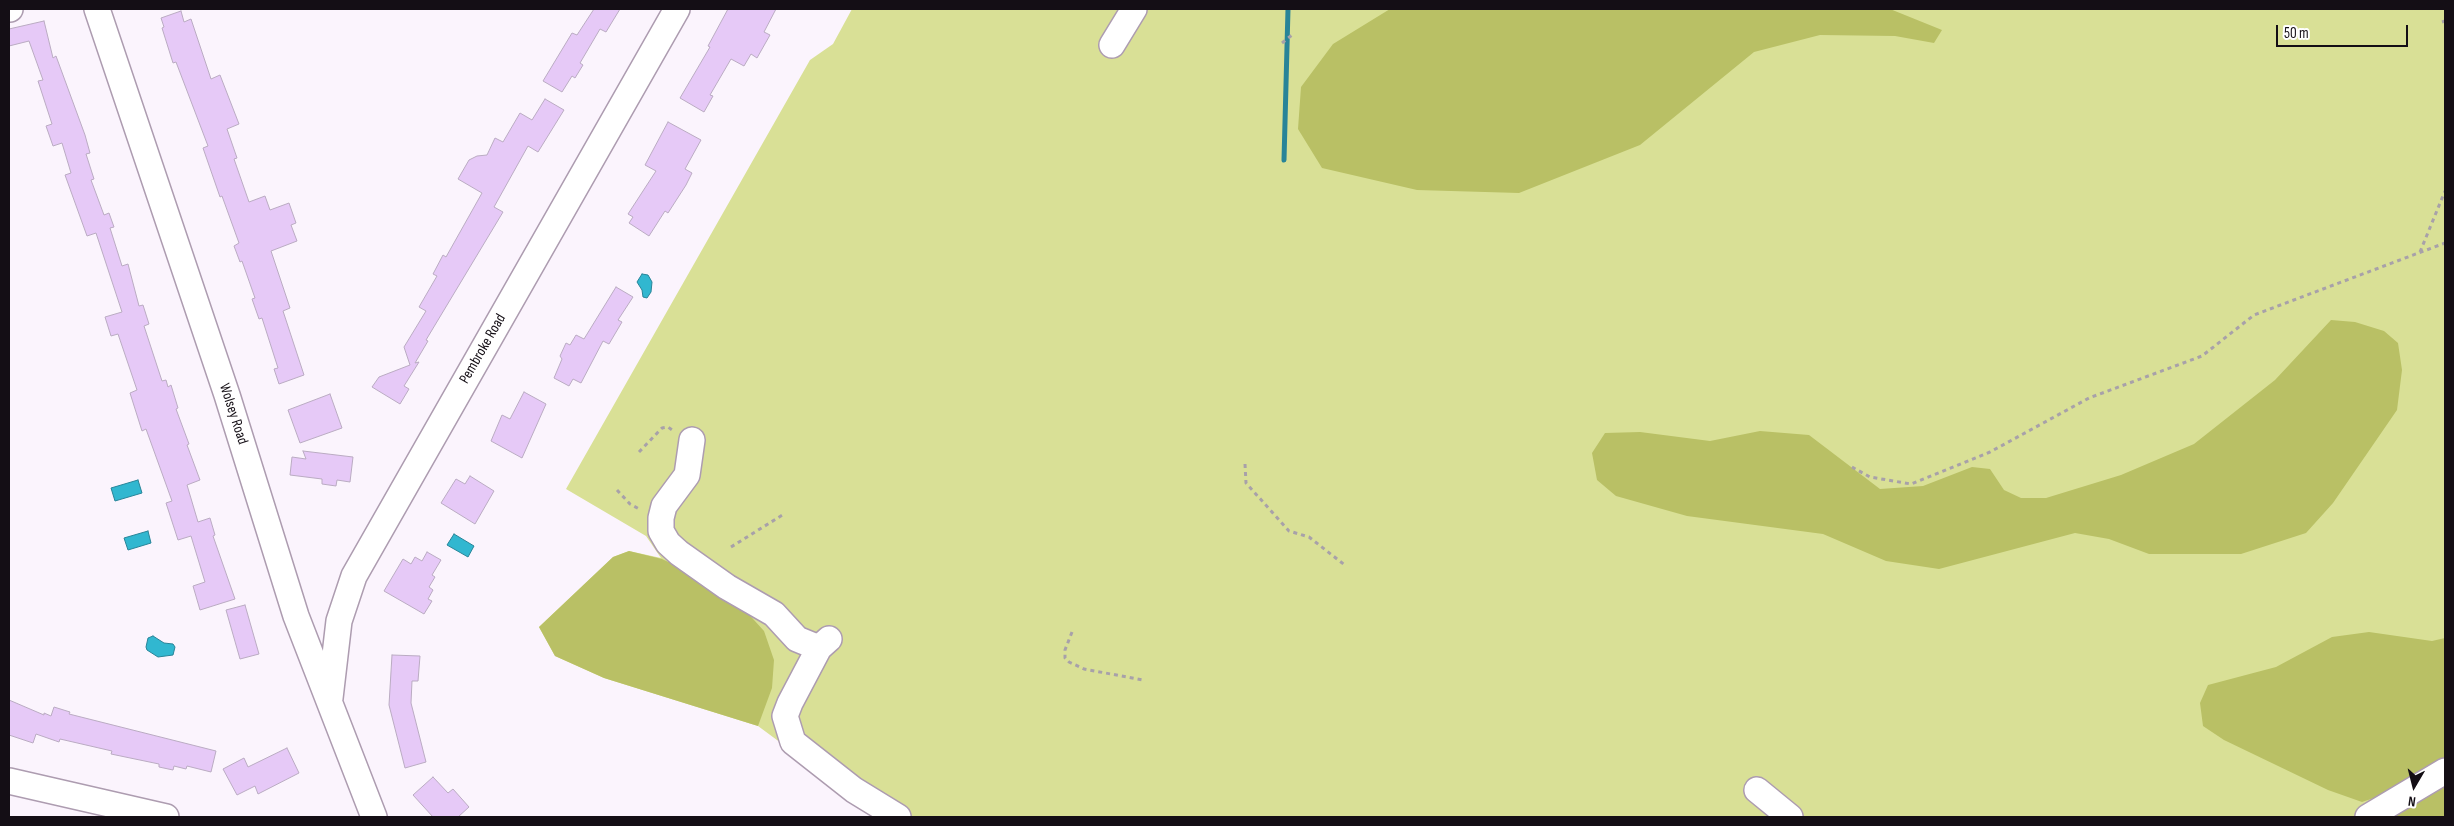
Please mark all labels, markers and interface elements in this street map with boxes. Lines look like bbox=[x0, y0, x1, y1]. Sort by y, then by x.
scale bar bbox=[2279, 15, 2412, 47]
text: 50 m bbox=[2284, 24, 2309, 43]
street label: Pembroke Road bbox=[456, 311, 510, 387]
street label: Wolsey Road bbox=[215, 381, 251, 447]
north arrow bbox=[2389, 761, 2439, 811]
text: N bbox=[2407, 792, 2417, 810]

